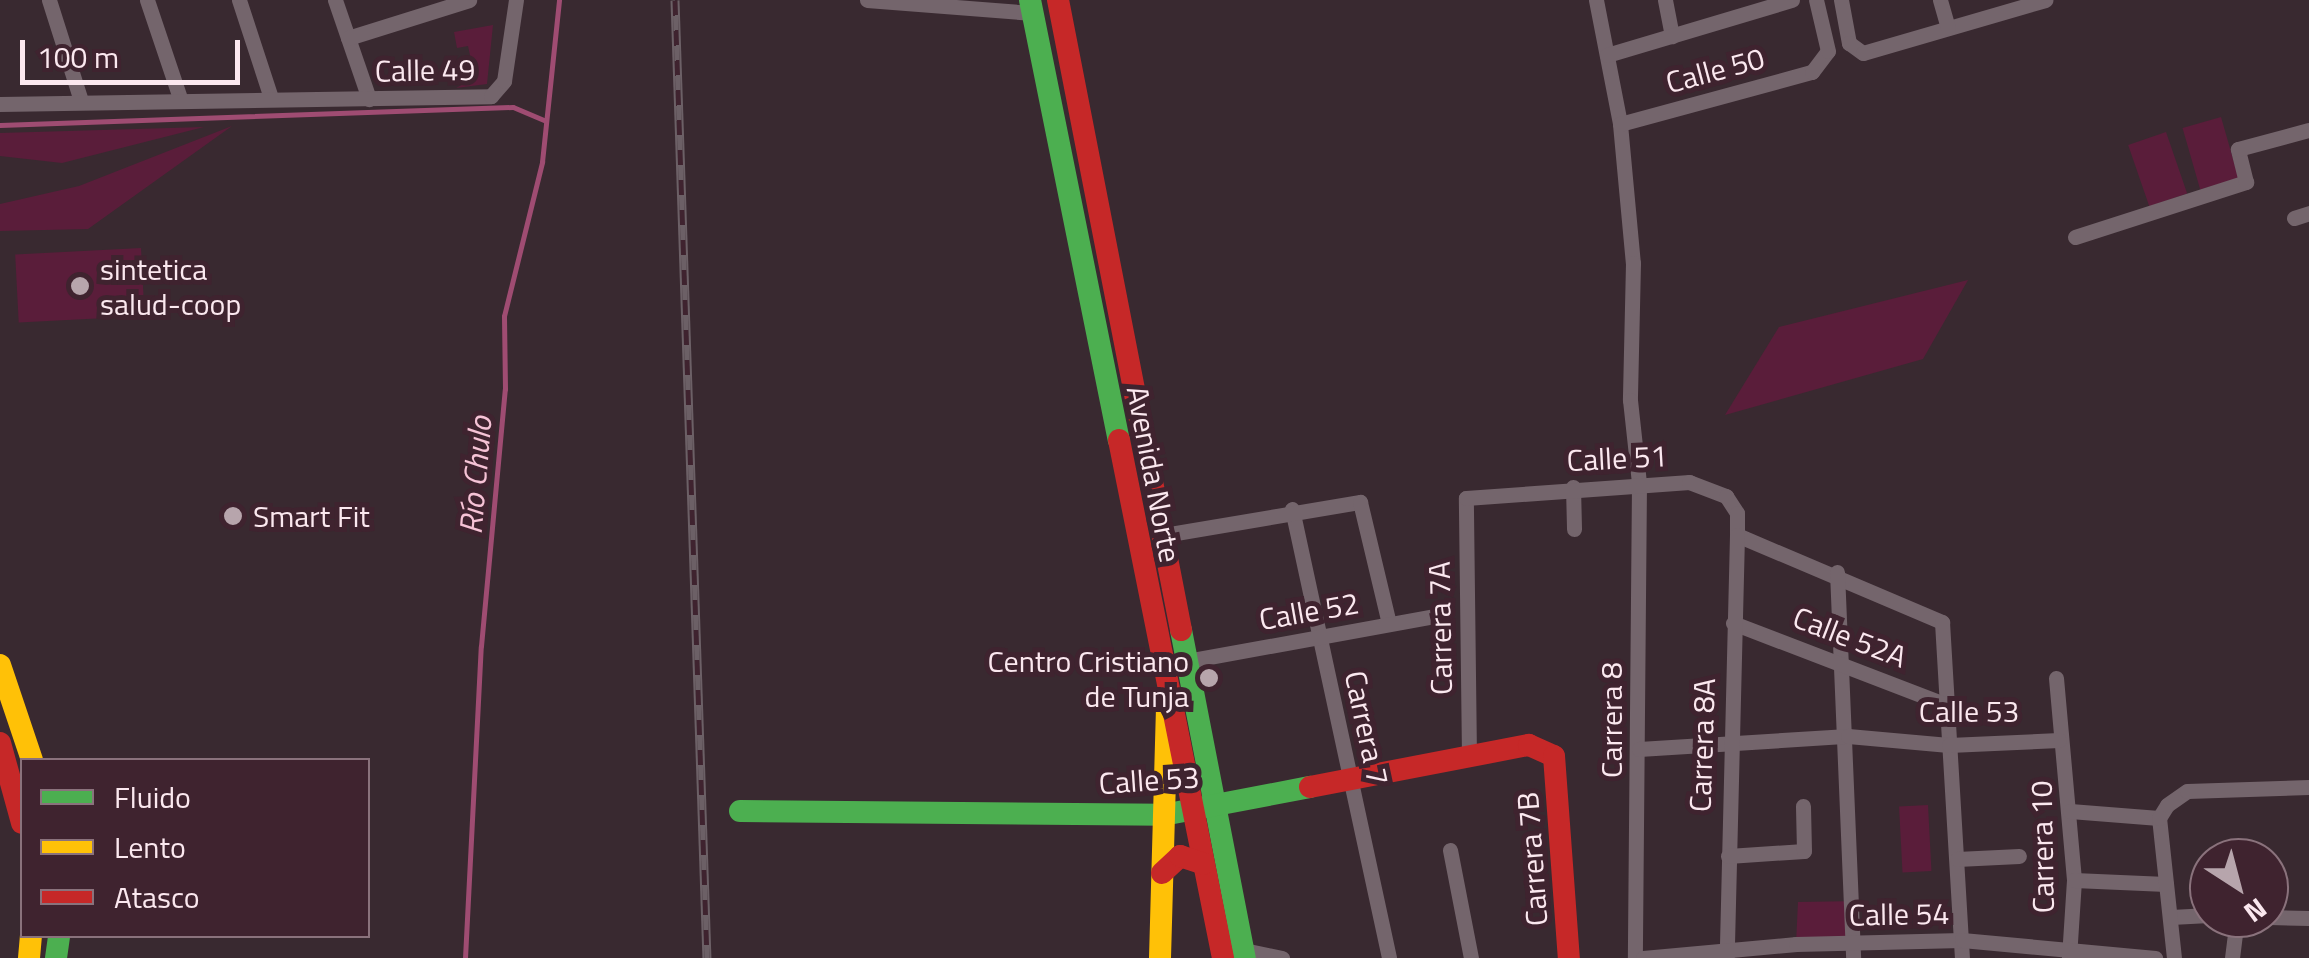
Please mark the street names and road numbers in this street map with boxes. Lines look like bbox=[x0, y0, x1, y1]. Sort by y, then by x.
street label: Calle 50 bbox=[1662, 40, 1768, 100]
street label: Calle 49 bbox=[374, 51, 476, 89]
street label: Avenida Norte bbox=[1119, 383, 1189, 565]
street label: Calle 51 bbox=[1566, 437, 1668, 479]
street label: Carrera 7A bbox=[1421, 561, 1459, 695]
street label: Calle 52 bbox=[1256, 585, 1362, 637]
street label: Calle 52A bbox=[1788, 599, 1912, 675]
street label: Carrera 8 bbox=[1593, 662, 1629, 778]
street label: Carrera 7 bbox=[1337, 668, 1397, 788]
street label: Carrera 8A bbox=[1682, 678, 1722, 812]
street label: Calle 53 bbox=[1919, 693, 2019, 729]
street label: Calle 53 bbox=[1098, 759, 1200, 801]
street label: Carrera 10 bbox=[2023, 780, 2061, 914]
street label: Carrera 7B bbox=[1509, 791, 1555, 927]
street label: Calle 54 bbox=[1848, 895, 1950, 933]

